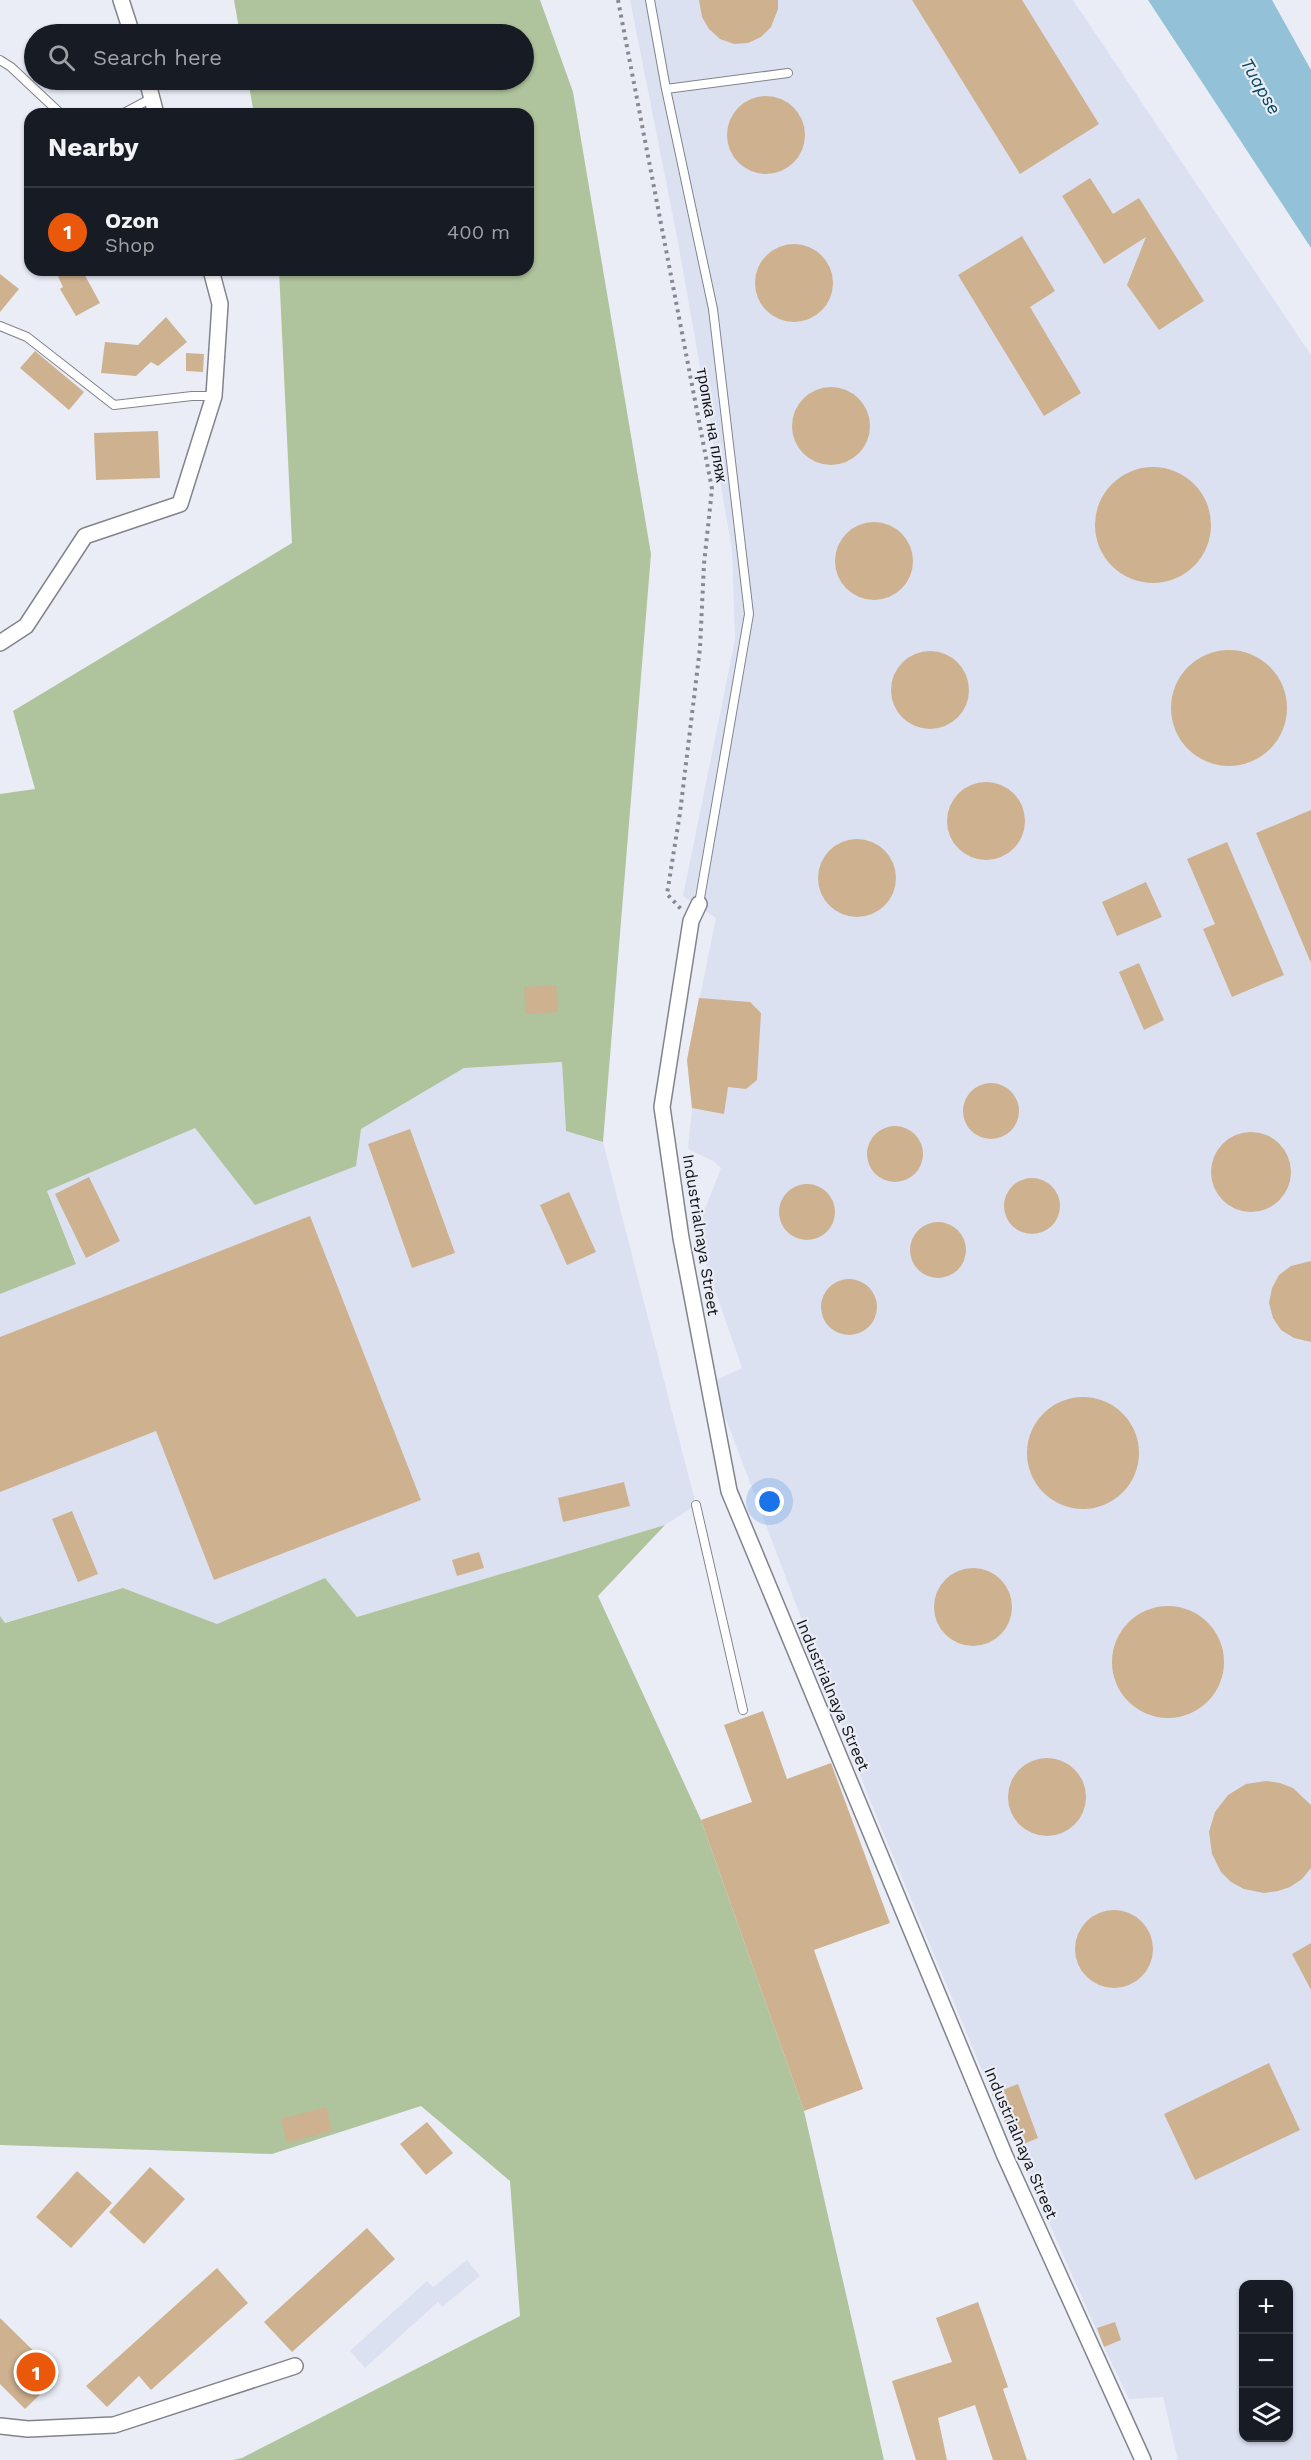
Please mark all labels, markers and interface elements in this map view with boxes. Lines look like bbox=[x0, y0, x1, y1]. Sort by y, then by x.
search box bbox=[24, 24, 534, 90]
icon: search bbox=[45, 41, 78, 74]
text: Search here bbox=[93, 45, 222, 70]
water label: Tuapse bbox=[1236, 54, 1286, 118]
text: Nearby bbox=[48, 132, 139, 162]
text: Ozon bbox=[105, 208, 159, 233]
text: 1 bbox=[63, 220, 72, 244]
text: 400 m bbox=[447, 220, 510, 244]
text: Shop bbox=[105, 233, 155, 257]
street label: тропка на пляж bbox=[693, 366, 731, 484]
street label: Industrialnaya Street bbox=[679, 1153, 723, 1317]
your location bbox=[755, 1487, 784, 1516]
street label: Industrialnaya Street bbox=[792, 1616, 874, 1774]
street label: Industrialnaya Street bbox=[980, 2064, 1062, 2222]
map controls bbox=[1239, 2280, 1293, 2442]
button: + bbox=[1239, 2280, 1293, 2334]
button: − bbox=[1239, 2334, 1293, 2388]
pin: 1 bbox=[16, 2350, 56, 2394]
button: layers bbox=[1239, 2388, 1293, 2442]

